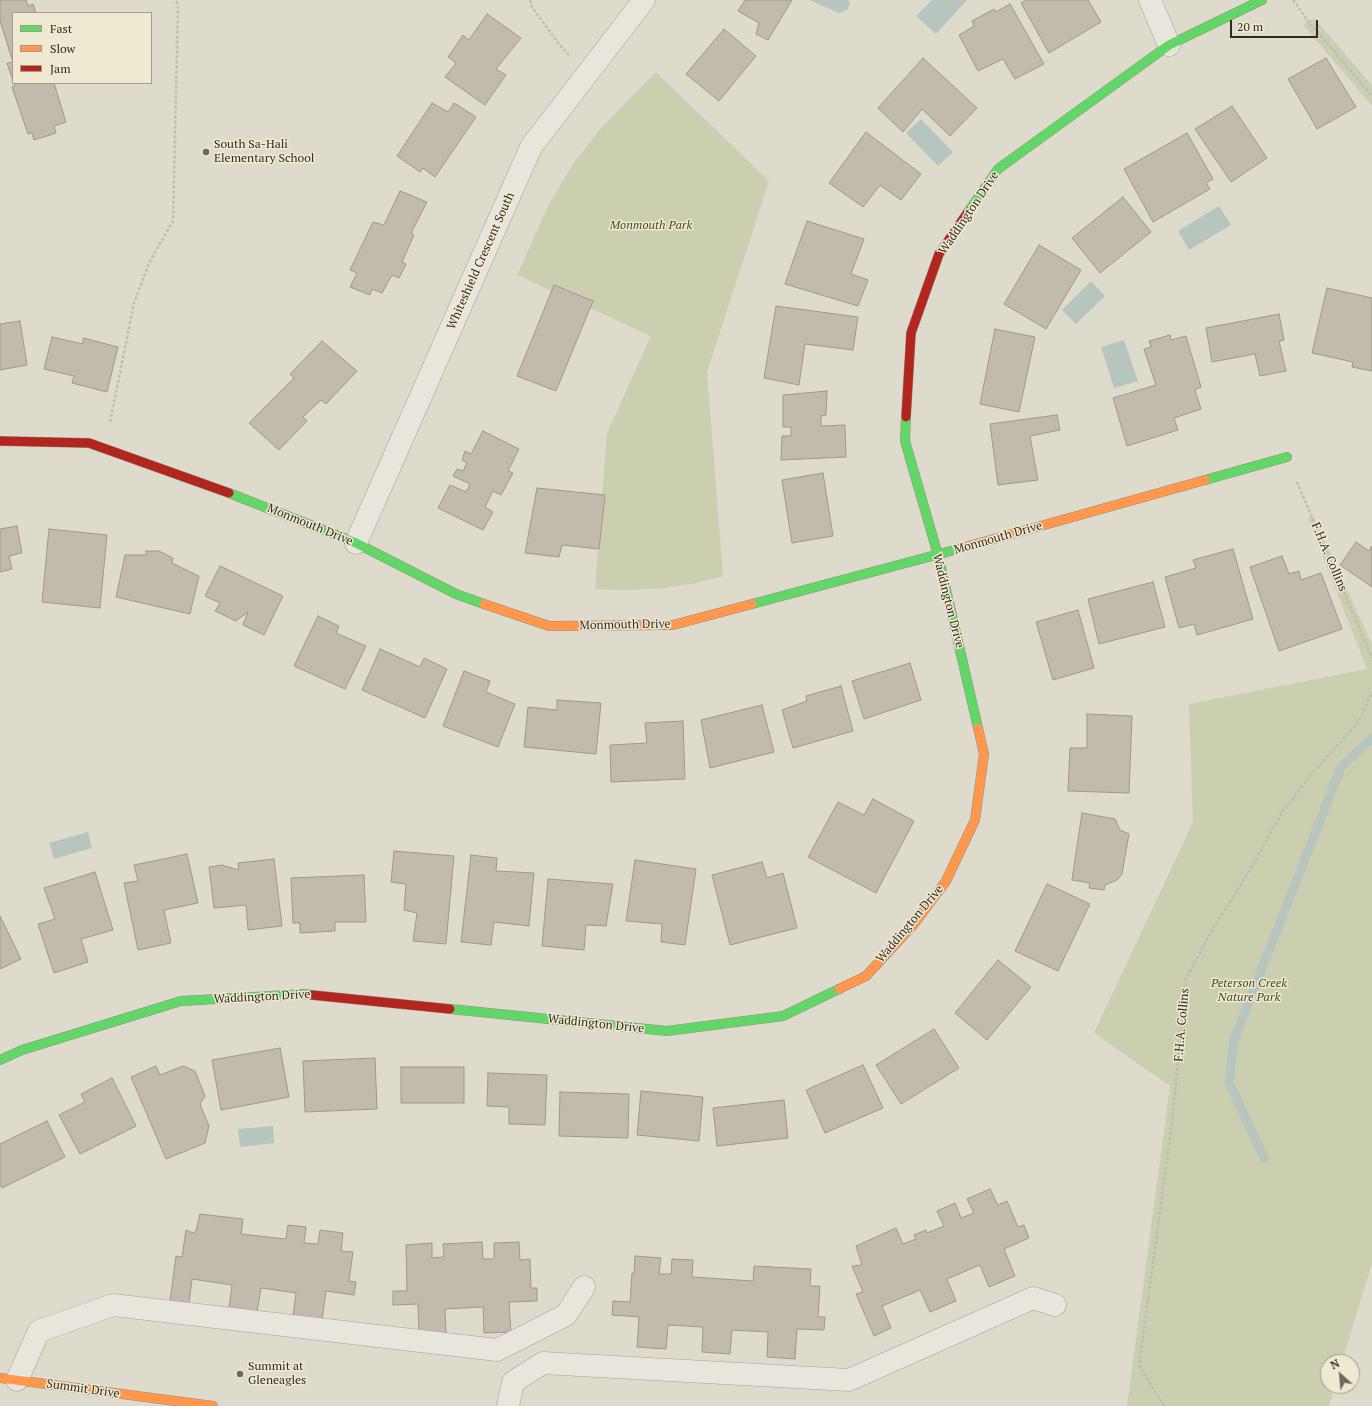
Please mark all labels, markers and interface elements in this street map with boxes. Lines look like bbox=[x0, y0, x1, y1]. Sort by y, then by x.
legend bbox=[12, 12, 152, 84]
scale bar bbox=[1232, 12, 1320, 38]
text: 20 m bbox=[1237, 19, 1263, 34]
text: Fast bbox=[50, 21, 72, 36]
text: Slow bbox=[50, 41, 75, 56]
text: Jam bbox=[50, 61, 71, 76]
place label: South Sa-Hali Elementary School bbox=[214, 138, 314, 166]
marker: South Sa-Hali Elementary School bbox=[201, 147, 211, 157]
street label: Waddington Drive bbox=[936, 169, 1002, 257]
street label: Whiteshield Crescent South bbox=[444, 190, 518, 332]
park label: Monmouth Park bbox=[610, 219, 692, 233]
street label: Monmouth Drive bbox=[265, 501, 355, 549]
street label: Monmouth Drive bbox=[952, 519, 1044, 557]
street label: F.H.A. Collins bbox=[1308, 520, 1350, 594]
street label: Waddington Drive bbox=[929, 552, 967, 650]
street label: Monmouth Drive bbox=[579, 617, 671, 633]
street label: Waddington Drive bbox=[873, 882, 947, 966]
park label: Peterson Creek Nature Park bbox=[1211, 977, 1287, 1005]
street label: Waddington Drive bbox=[213, 987, 311, 1007]
street label: F.H.A. Collins bbox=[1172, 988, 1192, 1062]
street label: Waddington Drive bbox=[547, 1012, 645, 1036]
north arrow bbox=[1320, 1354, 1360, 1394]
text: N bbox=[1328, 1356, 1342, 1372]
place label: Summit at Gleneagles bbox=[248, 1360, 306, 1388]
marker: Summit at Gleneagles bbox=[235, 1369, 245, 1379]
street label: Summit Drive bbox=[46, 1377, 120, 1401]

